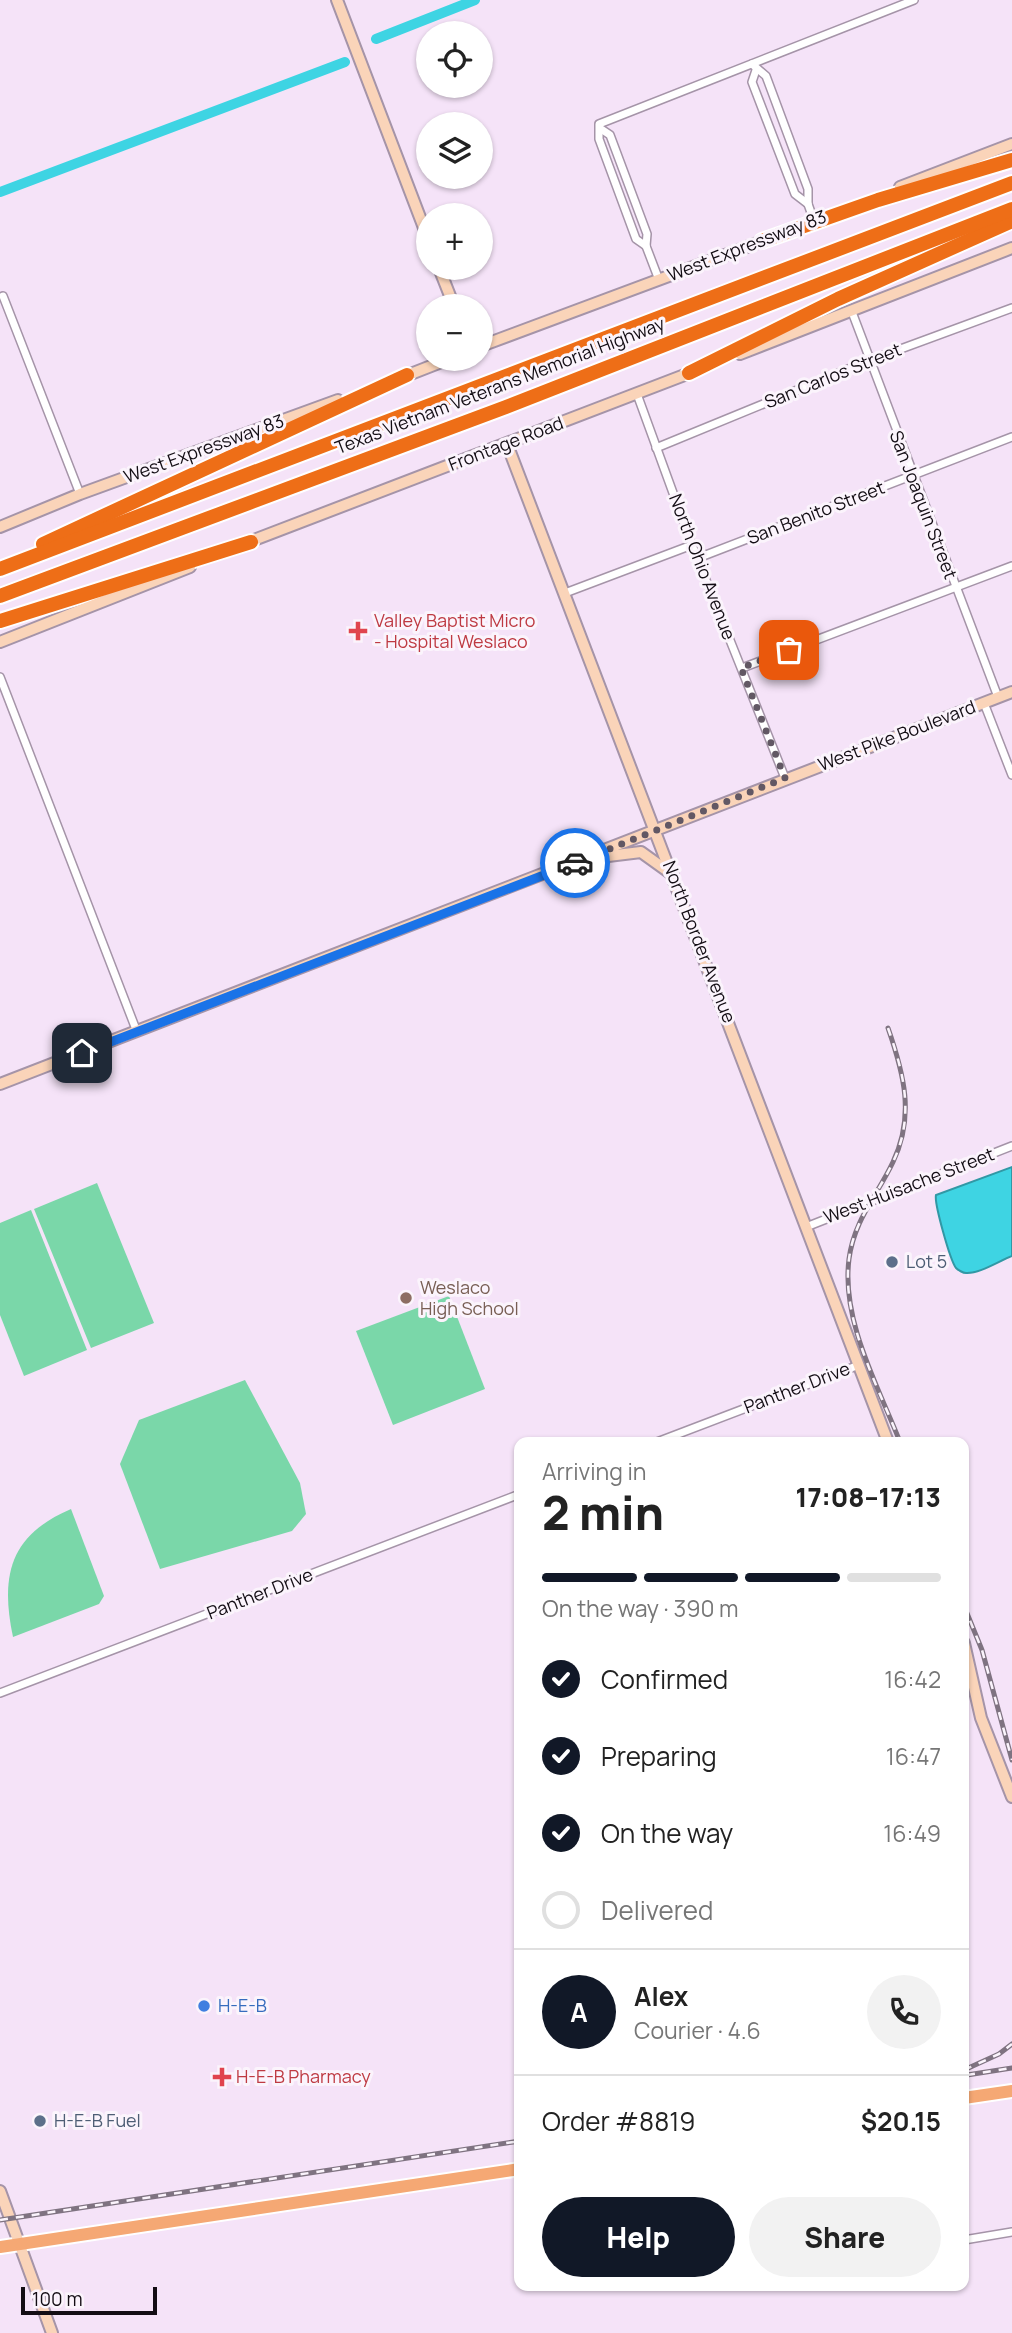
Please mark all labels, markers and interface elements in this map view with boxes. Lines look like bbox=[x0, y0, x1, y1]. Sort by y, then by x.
map controls bbox=[416, 21, 493, 371]
button: locate bbox=[416, 21, 493, 98]
button: layers bbox=[416, 112, 493, 189]
button: + bbox=[416, 203, 493, 280]
street label: West Expressway 83 bbox=[664, 204, 830, 286]
button: − bbox=[416, 294, 493, 371]
street label: Texas Vietnam Veterans Memorial Highway bbox=[331, 311, 668, 459]
street label: San Carlos Street bbox=[761, 337, 905, 413]
street label: West Expressway 83 bbox=[120, 408, 287, 488]
street label: Frontage Road bbox=[445, 410, 567, 476]
street label: San Joaquin Street bbox=[885, 427, 963, 582]
street label: San Benito Street bbox=[743, 475, 888, 549]
street label: North Ohio Avenue bbox=[664, 490, 742, 643]
place label: Valley Baptist Micro - Hospital Weslaco bbox=[374, 608, 536, 653]
pin bbox=[759, 620, 819, 680]
marker: Valley Baptist Micro - Hospital Weslaco bbox=[348, 621, 368, 641]
icon: bag bbox=[770, 631, 808, 669]
street label: West Pike Boulevard bbox=[814, 694, 979, 776]
courier bbox=[540, 828, 610, 898]
icon: car bbox=[556, 844, 594, 882]
street label: North Border Avenue bbox=[658, 857, 742, 1026]
pin bbox=[52, 1023, 112, 1083]
icon: home bbox=[63, 1034, 101, 1072]
street label: West Huisache Street bbox=[820, 1141, 997, 1229]
place label: Lot 5 bbox=[906, 1249, 947, 1273]
marker: Lot 5 bbox=[884, 1254, 900, 1270]
place label: Weslaco High School bbox=[420, 1275, 519, 1320]
marker: Weslaco High School bbox=[398, 1290, 414, 1306]
street label: Panther Drive bbox=[740, 1356, 853, 1418]
text: Arriving in bbox=[542, 1455, 647, 1487]
text: 17:08–17:13 bbox=[796, 1479, 941, 1515]
text: 2 min bbox=[542, 1481, 664, 1544]
street label: Panther Drive bbox=[203, 1562, 316, 1624]
text: On the way · 390 m bbox=[542, 1592, 739, 1624]
icon: check bbox=[542, 1660, 580, 1698]
text: Confirmed bbox=[601, 1661, 728, 1697]
text: 16:42 bbox=[884, 1663, 941, 1695]
icon: check bbox=[542, 1737, 580, 1775]
text: Preparing bbox=[601, 1738, 717, 1774]
text: 16:47 bbox=[886, 1740, 941, 1772]
icon: check bbox=[542, 1814, 580, 1852]
text: On the way bbox=[601, 1815, 733, 1851]
text: 16:49 bbox=[883, 1817, 941, 1849]
text: Delivered bbox=[601, 1892, 713, 1928]
button: phone bbox=[867, 1975, 941, 2049]
text: Alex bbox=[634, 1978, 688, 2014]
place label: H-E-B bbox=[218, 1993, 267, 2017]
text: A bbox=[570, 1994, 588, 2030]
marker: H-E-B bbox=[196, 1998, 212, 2014]
text: Courier · 4.6 bbox=[634, 2014, 761, 2046]
place label: H-E-B Pharmacy bbox=[236, 2064, 371, 2088]
marker: H-E-B Pharmacy bbox=[214, 2069, 230, 2085]
text: Order #8819 bbox=[542, 2103, 696, 2139]
text: $20.15 bbox=[861, 2103, 941, 2139]
place label: H-E-B Fuel bbox=[54, 2108, 141, 2132]
marker: H-E-B Fuel bbox=[32, 2113, 48, 2129]
button: Help bbox=[542, 2197, 735, 2277]
button: Share bbox=[749, 2197, 941, 2277]
scale bar bbox=[21, 2284, 158, 2316]
text: 100 m bbox=[32, 2286, 83, 2312]

